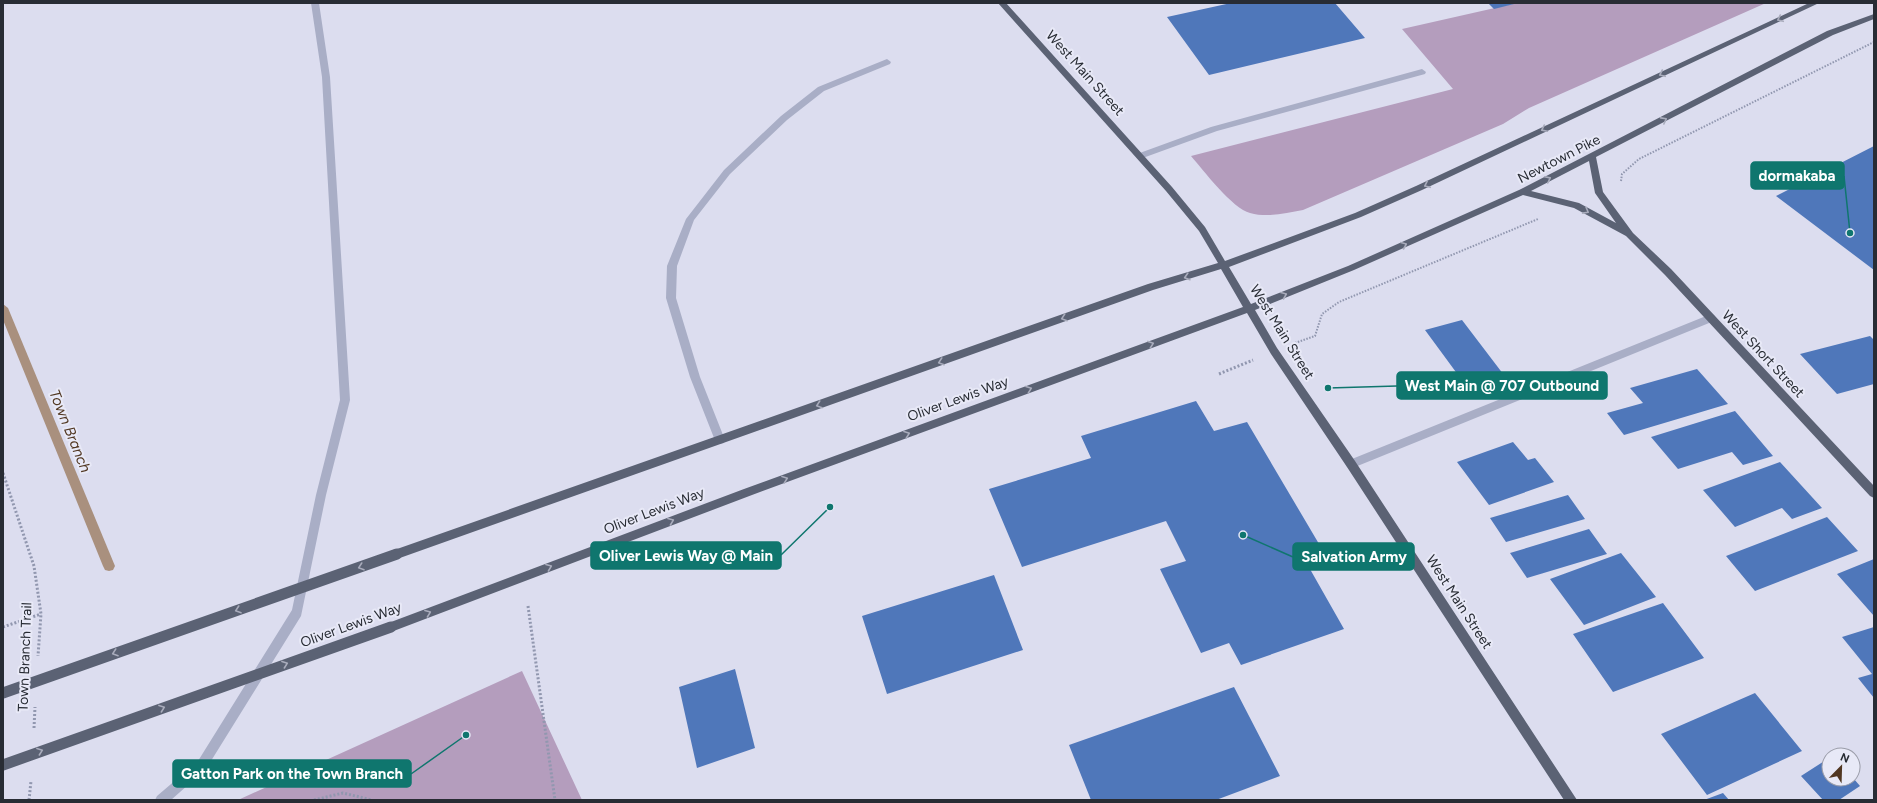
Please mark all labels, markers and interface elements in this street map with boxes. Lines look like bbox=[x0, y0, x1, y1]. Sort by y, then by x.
one-way arrow bbox=[1776, 14, 1784, 22]
street label: West Main Street bbox=[1042, 27, 1128, 119]
one-way arrow bbox=[1658, 69, 1666, 77]
one-way arrow bbox=[1660, 117, 1667, 124]
one-way arrow bbox=[1541, 124, 1548, 132]
street label: Newtown Pike bbox=[1515, 131, 1603, 187]
callout: dormakaba bbox=[1751, 162, 1844, 189]
text: dormakaba bbox=[1758, 167, 1836, 185]
one-way arrow bbox=[1544, 176, 1551, 184]
one-way arrow bbox=[1423, 180, 1431, 188]
one-way arrow bbox=[1582, 206, 1590, 213]
one-way arrow bbox=[1401, 241, 1408, 249]
one-way arrow bbox=[1184, 272, 1191, 280]
street label: West Main Street bbox=[1246, 281, 1318, 383]
one-way arrow bbox=[1281, 291, 1288, 299]
street label: West Short Street bbox=[1718, 307, 1808, 401]
one-way arrow bbox=[1060, 314, 1067, 322]
one-way arrow bbox=[1147, 340, 1154, 348]
one-way arrow bbox=[938, 357, 945, 365]
callout: West Main @ 707 Outbound bbox=[1397, 372, 1607, 399]
street label: Oliver Lewis Way bbox=[905, 373, 1011, 425]
text: West Main @ 707 Outbound bbox=[1405, 377, 1599, 395]
one-way arrow bbox=[1025, 385, 1032, 393]
water label: Town Branch bbox=[45, 387, 95, 475]
one-way arrow bbox=[815, 400, 822, 409]
one-way arrow bbox=[903, 430, 910, 438]
one-way arrow bbox=[781, 475, 788, 483]
street label: Oliver Lewis Way bbox=[601, 484, 707, 538]
one-way arrow bbox=[668, 517, 675, 526]
callout: Oliver Lewis Way @ Main bbox=[591, 542, 781, 569]
callout: Salvation Army bbox=[1293, 543, 1414, 570]
text: Oliver Lewis Way @ Main bbox=[599, 547, 773, 565]
text: Salvation Army bbox=[1301, 548, 1407, 566]
street label: West Main Street bbox=[1422, 552, 1496, 652]
one-way arrow bbox=[357, 563, 364, 571]
one-way arrow bbox=[546, 563, 553, 571]
street label: Oliver Lewis Way bbox=[298, 599, 404, 651]
street label: Town Branch Trail bbox=[15, 602, 35, 712]
one-way arrow bbox=[235, 606, 242, 614]
one-way arrow bbox=[424, 609, 431, 617]
one-way arrow bbox=[112, 649, 119, 657]
one-way arrow bbox=[281, 661, 288, 669]
one-way arrow bbox=[159, 704, 166, 713]
north arrow bbox=[1821, 747, 1861, 787]
one-way arrow bbox=[36, 748, 43, 756]
text: N bbox=[1838, 751, 1851, 766]
callout: Gatton Park on the Town Branch bbox=[173, 760, 411, 787]
text: Gatton Park on the Town Branch bbox=[181, 765, 403, 783]

